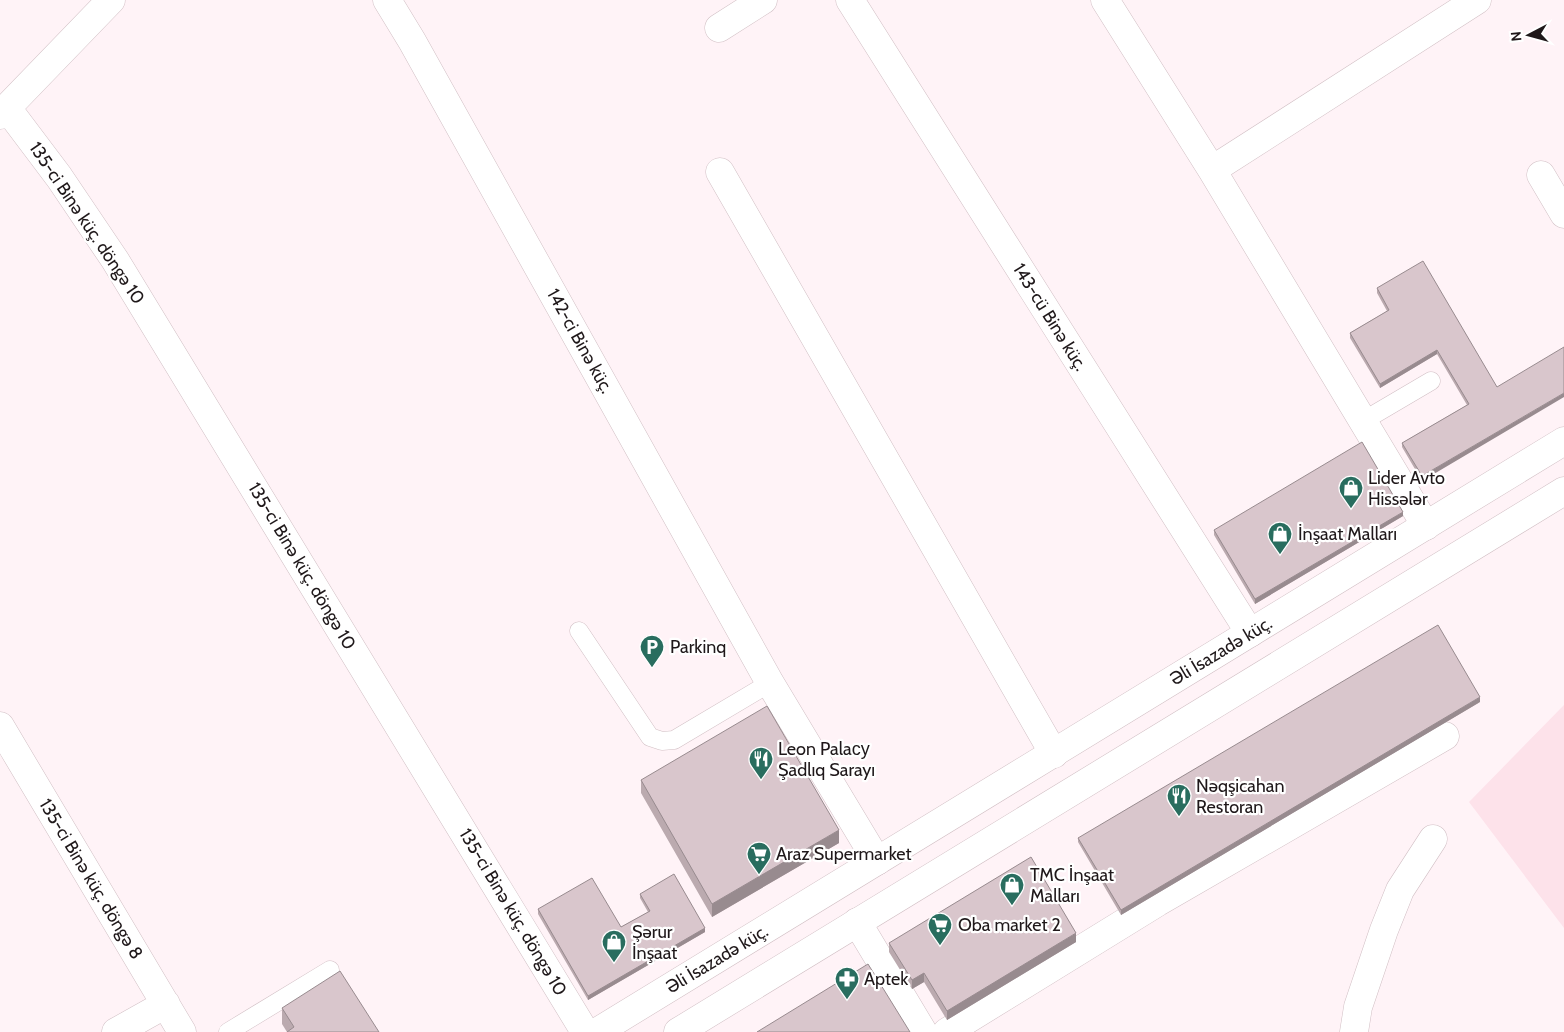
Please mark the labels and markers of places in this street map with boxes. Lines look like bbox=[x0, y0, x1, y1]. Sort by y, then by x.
place label: Lider Avto Hissələr bbox=[1368, 467, 1445, 510]
shop icon: Lider Avto Hissələr bbox=[1338, 475, 1364, 509]
shop icon: İnşaat Malları bbox=[1267, 521, 1293, 555]
place label: İnşaat Malları bbox=[1298, 523, 1397, 545]
parking icon: Parkinq bbox=[639, 634, 665, 668]
place label: Parkinq bbox=[670, 636, 726, 658]
place label: Leon Palaсу Şadlıq Sarayı bbox=[778, 738, 875, 781]
restaurant icon: Leon Palaсу Şadlıq Sarayı bbox=[748, 746, 774, 780]
place label: Nəqşicahan Restoran bbox=[1196, 775, 1284, 818]
restaurant icon: Nəqşicahan Restoran bbox=[1166, 783, 1192, 817]
supermarket icon: Araz Supermarket bbox=[746, 841, 772, 875]
place label: Araz Supermarket bbox=[776, 843, 912, 865]
place label: TMC İnşaat Malları bbox=[1030, 864, 1114, 907]
shop icon: TMC İnşaat Malları bbox=[999, 872, 1025, 906]
supermarket icon: Oba market 2 bbox=[927, 912, 953, 946]
place label: Oba market 2 bbox=[958, 914, 1061, 936]
place label: Şərur İnşaat bbox=[632, 921, 677, 964]
shop icon: Şərur İnşaat bbox=[601, 929, 627, 963]
pharmacy icon: Aptek bbox=[834, 966, 860, 1000]
place label: Aptek bbox=[864, 968, 909, 990]

